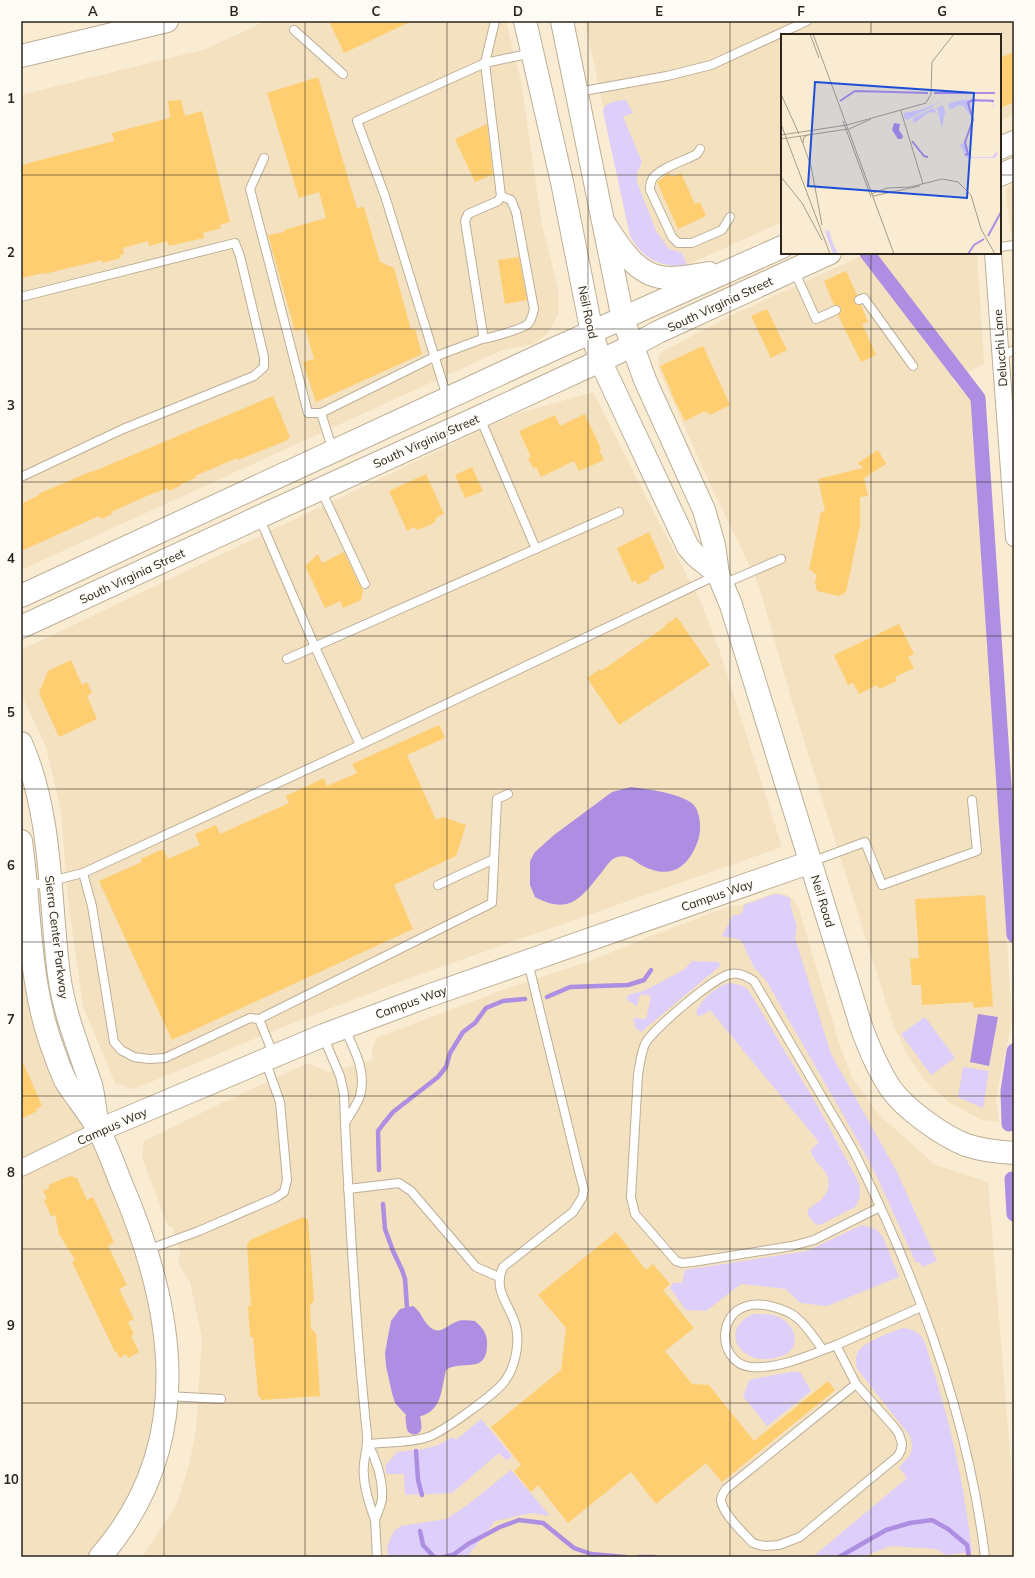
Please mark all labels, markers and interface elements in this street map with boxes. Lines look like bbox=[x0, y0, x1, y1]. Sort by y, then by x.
text: A bbox=[88, 3, 98, 19]
text: B bbox=[230, 3, 239, 19]
text: C bbox=[372, 3, 381, 19]
text: D bbox=[513, 3, 523, 19]
text: E bbox=[655, 3, 663, 19]
text: F bbox=[797, 3, 805, 19]
text: G bbox=[937, 3, 947, 19]
inset map bbox=[781, 34, 1001, 254]
text: 1 bbox=[7, 90, 15, 106]
text: 2 bbox=[7, 244, 15, 260]
street label: South Virginia Street bbox=[665, 273, 775, 335]
street label: Neil Road bbox=[575, 284, 601, 340]
street label: Delucchi Lane bbox=[990, 309, 1010, 387]
text: 3 bbox=[7, 397, 15, 413]
street label: South Virginia Street bbox=[371, 411, 481, 471]
street label: South Virginia Street bbox=[77, 545, 187, 607]
text: 4 bbox=[7, 550, 15, 566]
text: 5 bbox=[7, 704, 15, 720]
text: 6 bbox=[7, 857, 15, 873]
street label: Neil Road bbox=[808, 873, 838, 929]
street label: Sierra Center Parkway bbox=[42, 874, 72, 1000]
street label: Campus Way bbox=[679, 875, 756, 914]
street label: Campus Way bbox=[373, 982, 449, 1022]
text: 7 bbox=[7, 1011, 15, 1027]
street label: Campus Way bbox=[75, 1104, 150, 1148]
text: 8 bbox=[7, 1164, 15, 1180]
text: 9 bbox=[7, 1317, 15, 1333]
text: 10 bbox=[3, 1471, 19, 1487]

